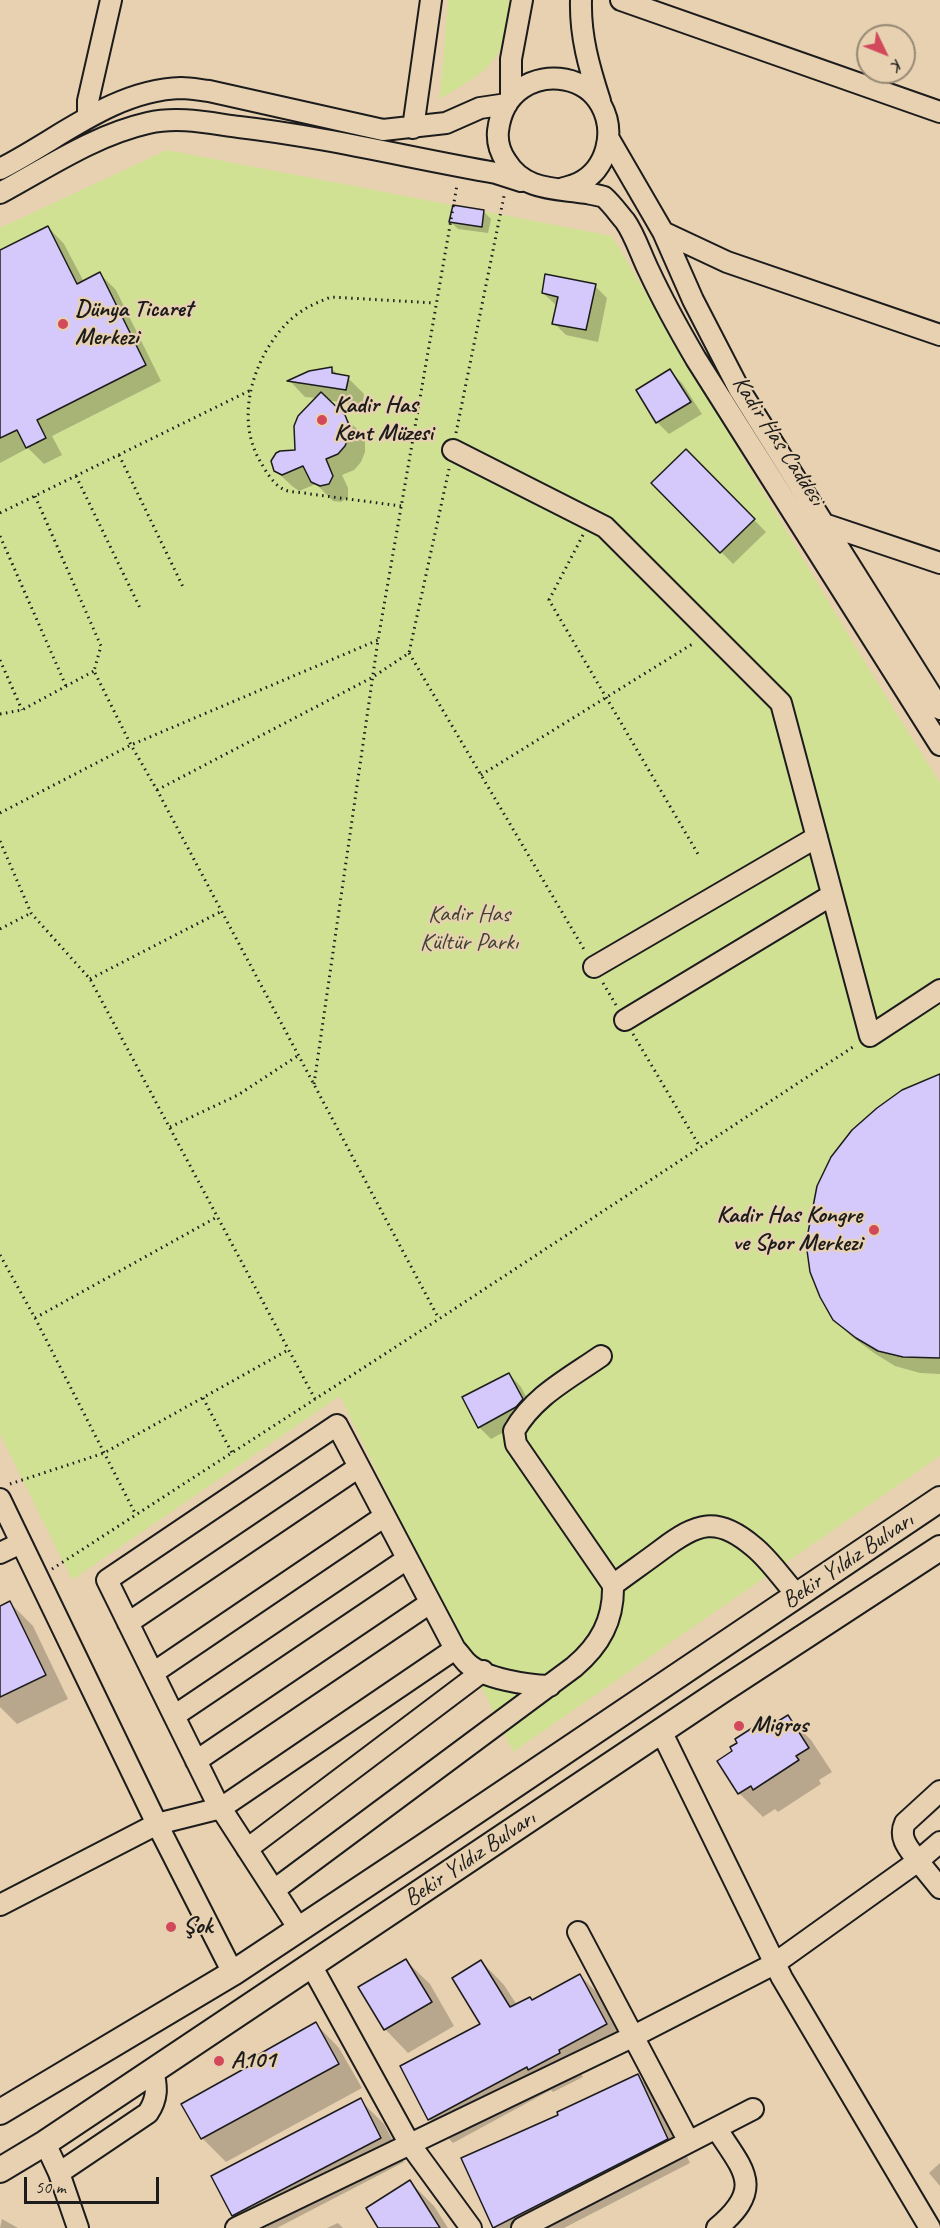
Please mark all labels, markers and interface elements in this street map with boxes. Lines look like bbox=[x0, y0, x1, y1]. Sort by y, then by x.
north arrow bbox=[856, 24, 916, 84]
text: K bbox=[888, 55, 908, 75]
place label: Dünya Ticaret Merkezi bbox=[75, 296, 193, 352]
marker: Dünya Ticaret Merkezi bbox=[56, 317, 70, 331]
street label: Kadir Has Caddesi bbox=[725, 371, 831, 511]
place label: Kadir Has Kent Müzesi bbox=[334, 392, 433, 448]
marker: Kadir Has Kent Müzesi bbox=[315, 413, 329, 427]
park label: Kadir Has Kültür Parkı bbox=[420, 901, 518, 957]
place label: Kadir Has Kongre ve Spor Merkezi bbox=[716, 1202, 862, 1258]
marker: Kadir Has Kongre ve Spor Merkezi bbox=[867, 1223, 881, 1237]
street label: Bekir Yıldız Bulvarı bbox=[777, 1506, 919, 1616]
place label: Migros bbox=[751, 1712, 808, 1740]
marker: Migros bbox=[732, 1719, 746, 1733]
street label: Bekir Yıldız Bulvarı bbox=[399, 1804, 541, 1914]
place label: Şok bbox=[183, 1913, 212, 1941]
marker: Şok bbox=[164, 1920, 178, 1934]
place label: A101 bbox=[231, 2047, 276, 2075]
marker: A101 bbox=[212, 2054, 226, 2068]
scale bar bbox=[27, 2165, 162, 2203]
text: 50 m bbox=[35, 2176, 66, 2198]

